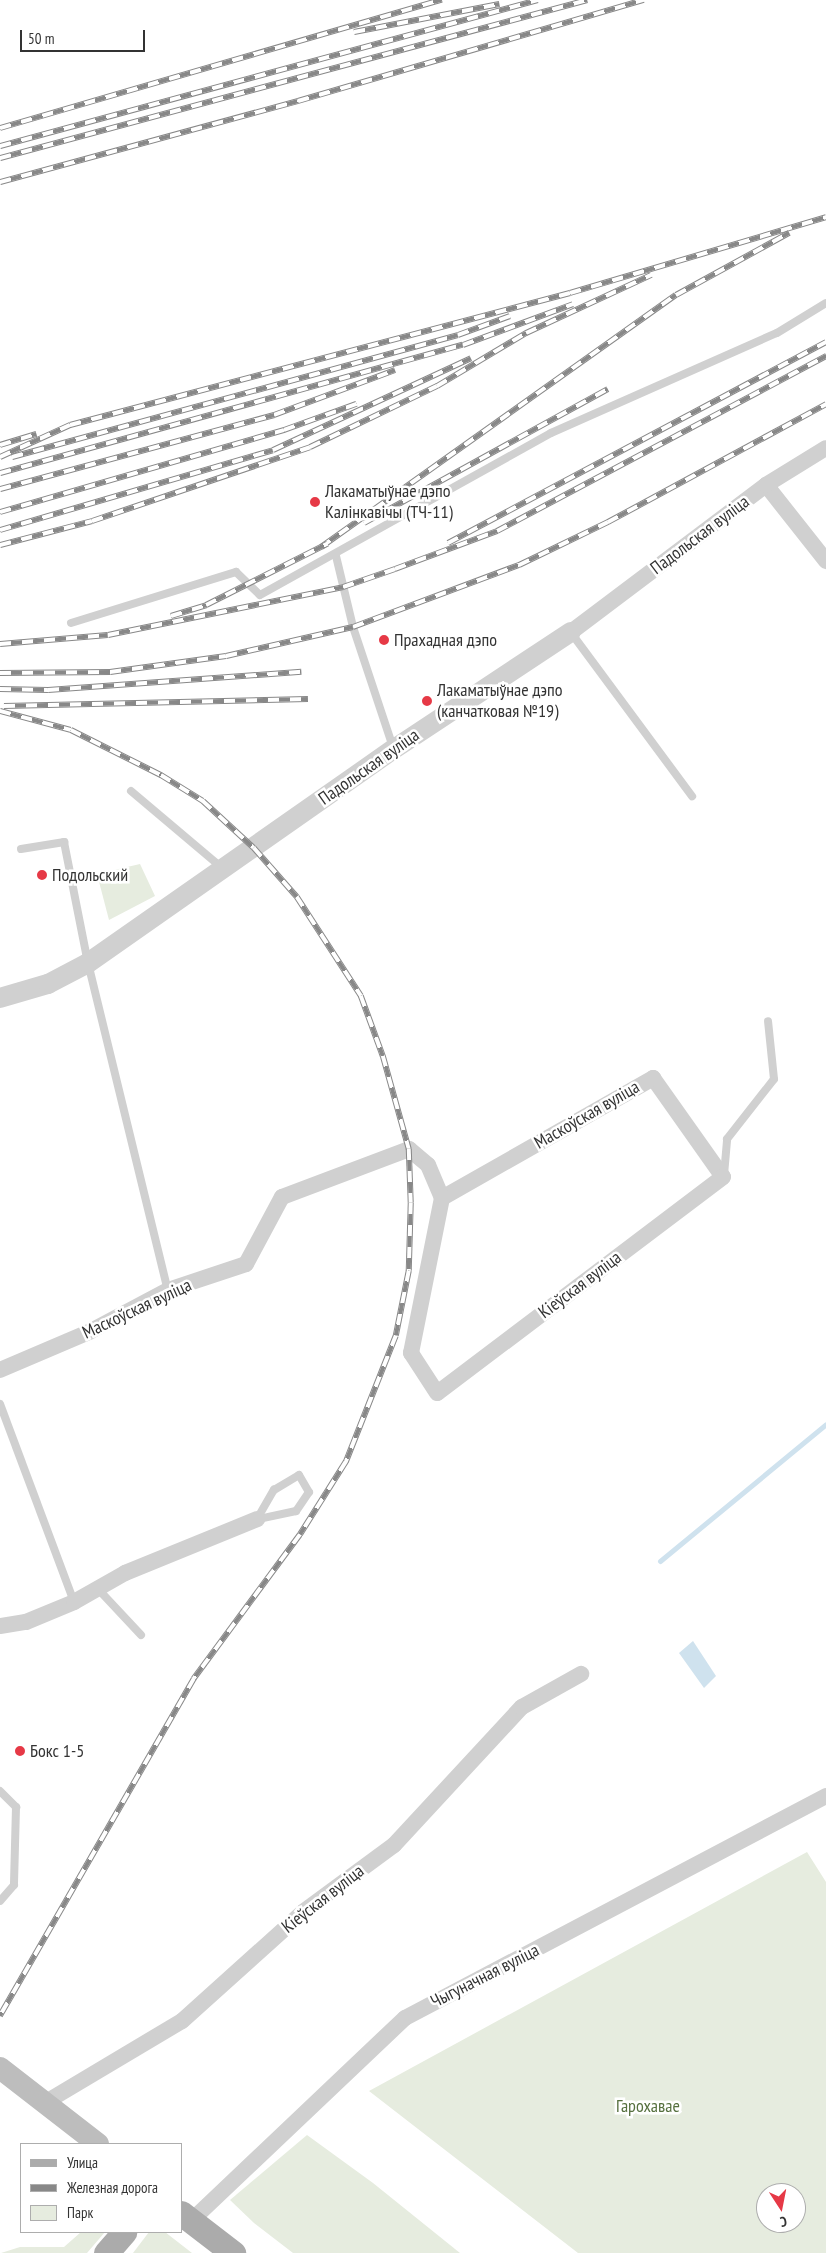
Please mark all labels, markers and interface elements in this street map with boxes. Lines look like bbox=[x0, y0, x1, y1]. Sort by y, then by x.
scale bar bbox=[22, 20, 148, 52]
text: 50 m bbox=[28, 29, 54, 48]
place label: Лакаматыўнае дэпо Калінкавічы (ТЧ-11) bbox=[325, 481, 453, 524]
street label: Падольская вуліца bbox=[646, 491, 754, 579]
marker: Лакаматыўнае дэпо Калінкавічы (ТЧ-11) bbox=[309, 496, 321, 508]
place label: Прахадная дэпо bbox=[394, 629, 497, 651]
marker: Прахадная дэпо bbox=[378, 634, 390, 646]
place label: Лакаматыўнае дэпо (канчатковая №19) bbox=[437, 680, 563, 722]
marker: Лакаматыўнае дэпо (канчатковая №19) bbox=[421, 695, 433, 707]
street label: Падольская вуліца bbox=[315, 724, 423, 810]
place label: Подольский bbox=[52, 864, 128, 886]
marker: Подольский bbox=[36, 869, 48, 881]
street label: Маскоўская вуліца bbox=[531, 1076, 643, 1154]
street label: Кіеўская вуліца bbox=[534, 1247, 626, 1323]
street label: Маскоўская вуліца bbox=[79, 1274, 195, 1344]
place label: Бокс 1-5 bbox=[30, 1740, 84, 1762]
marker: Бокс 1-5 bbox=[14, 1745, 26, 1757]
street label: Кіеўская вуліца bbox=[278, 1860, 368, 1938]
street label: Чыгуначная вуліца bbox=[427, 1939, 543, 2013]
park label: Гарохавае bbox=[616, 2095, 680, 2117]
legend bbox=[20, 2143, 182, 2233]
text: Улица bbox=[67, 2153, 98, 2172]
text: Железная дорога bbox=[67, 2178, 158, 2197]
north arrow bbox=[756, 2183, 806, 2233]
text: Парк bbox=[67, 2203, 93, 2222]
text: С bbox=[779, 2212, 789, 2231]

